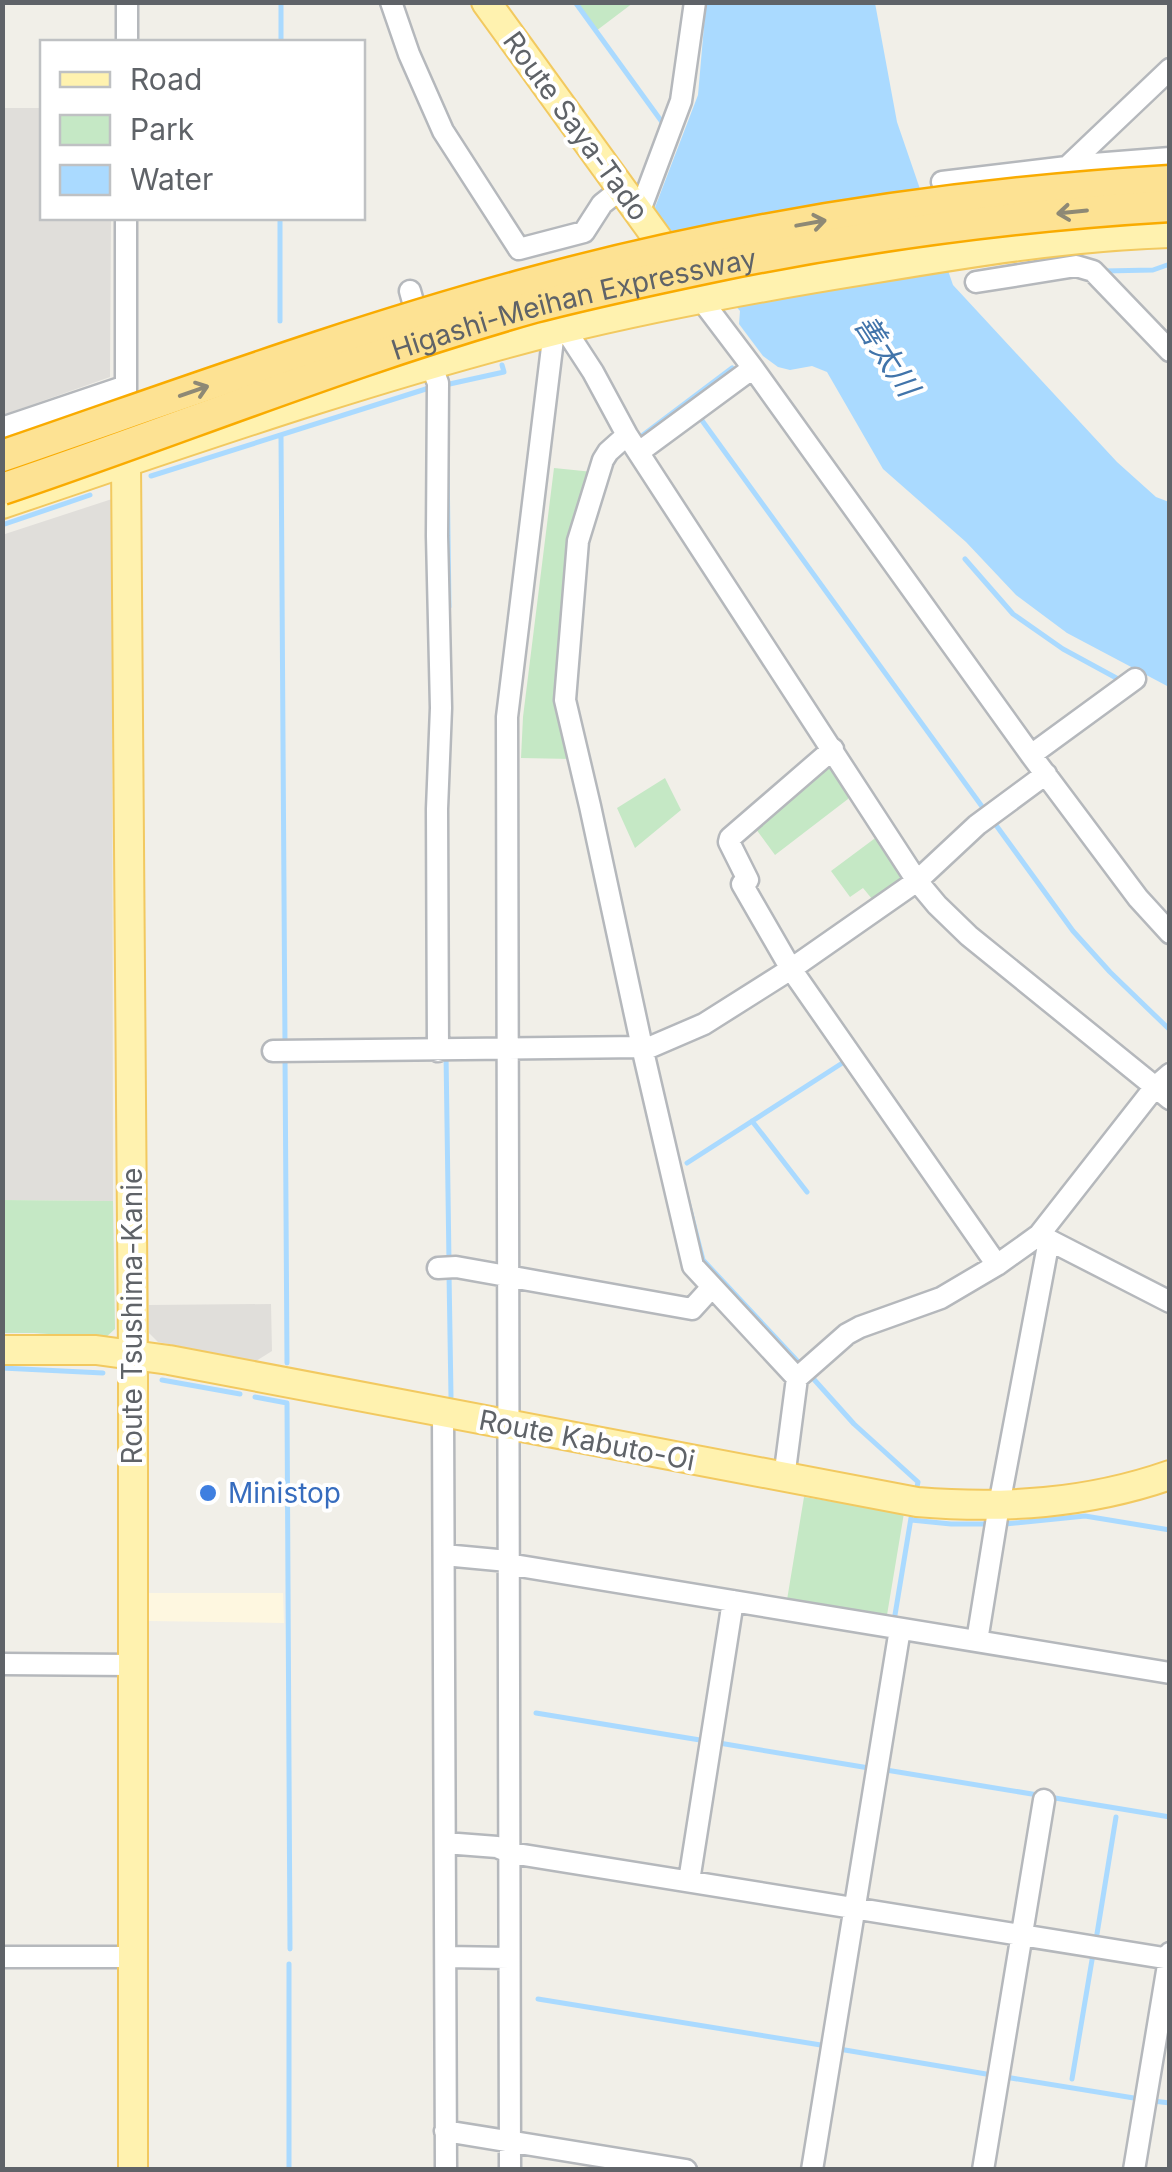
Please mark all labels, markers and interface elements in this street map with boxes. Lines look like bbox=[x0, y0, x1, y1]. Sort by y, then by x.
street label: Route Saya-Tado bbox=[496, 25, 656, 227]
legend bbox=[40, 40, 365, 220]
text: Road bbox=[130, 61, 202, 97]
text: Park bbox=[130, 111, 195, 147]
text: Water bbox=[130, 161, 213, 197]
one-way arrow bbox=[1057, 203, 1089, 222]
one-way arrow bbox=[794, 213, 827, 232]
street label: Higashi-Meihan Expressway bbox=[387, 241, 759, 367]
water label: 善太川 bbox=[847, 307, 928, 405]
one-way arrow bbox=[178, 380, 210, 398]
street label: Route Tsushima-Kanie bbox=[115, 1168, 149, 1464]
street label: Route Kabuto-Oi bbox=[476, 1402, 698, 1478]
place label: Ministop bbox=[228, 1476, 341, 1510]
marker: Ministop bbox=[197, 1482, 219, 1504]

